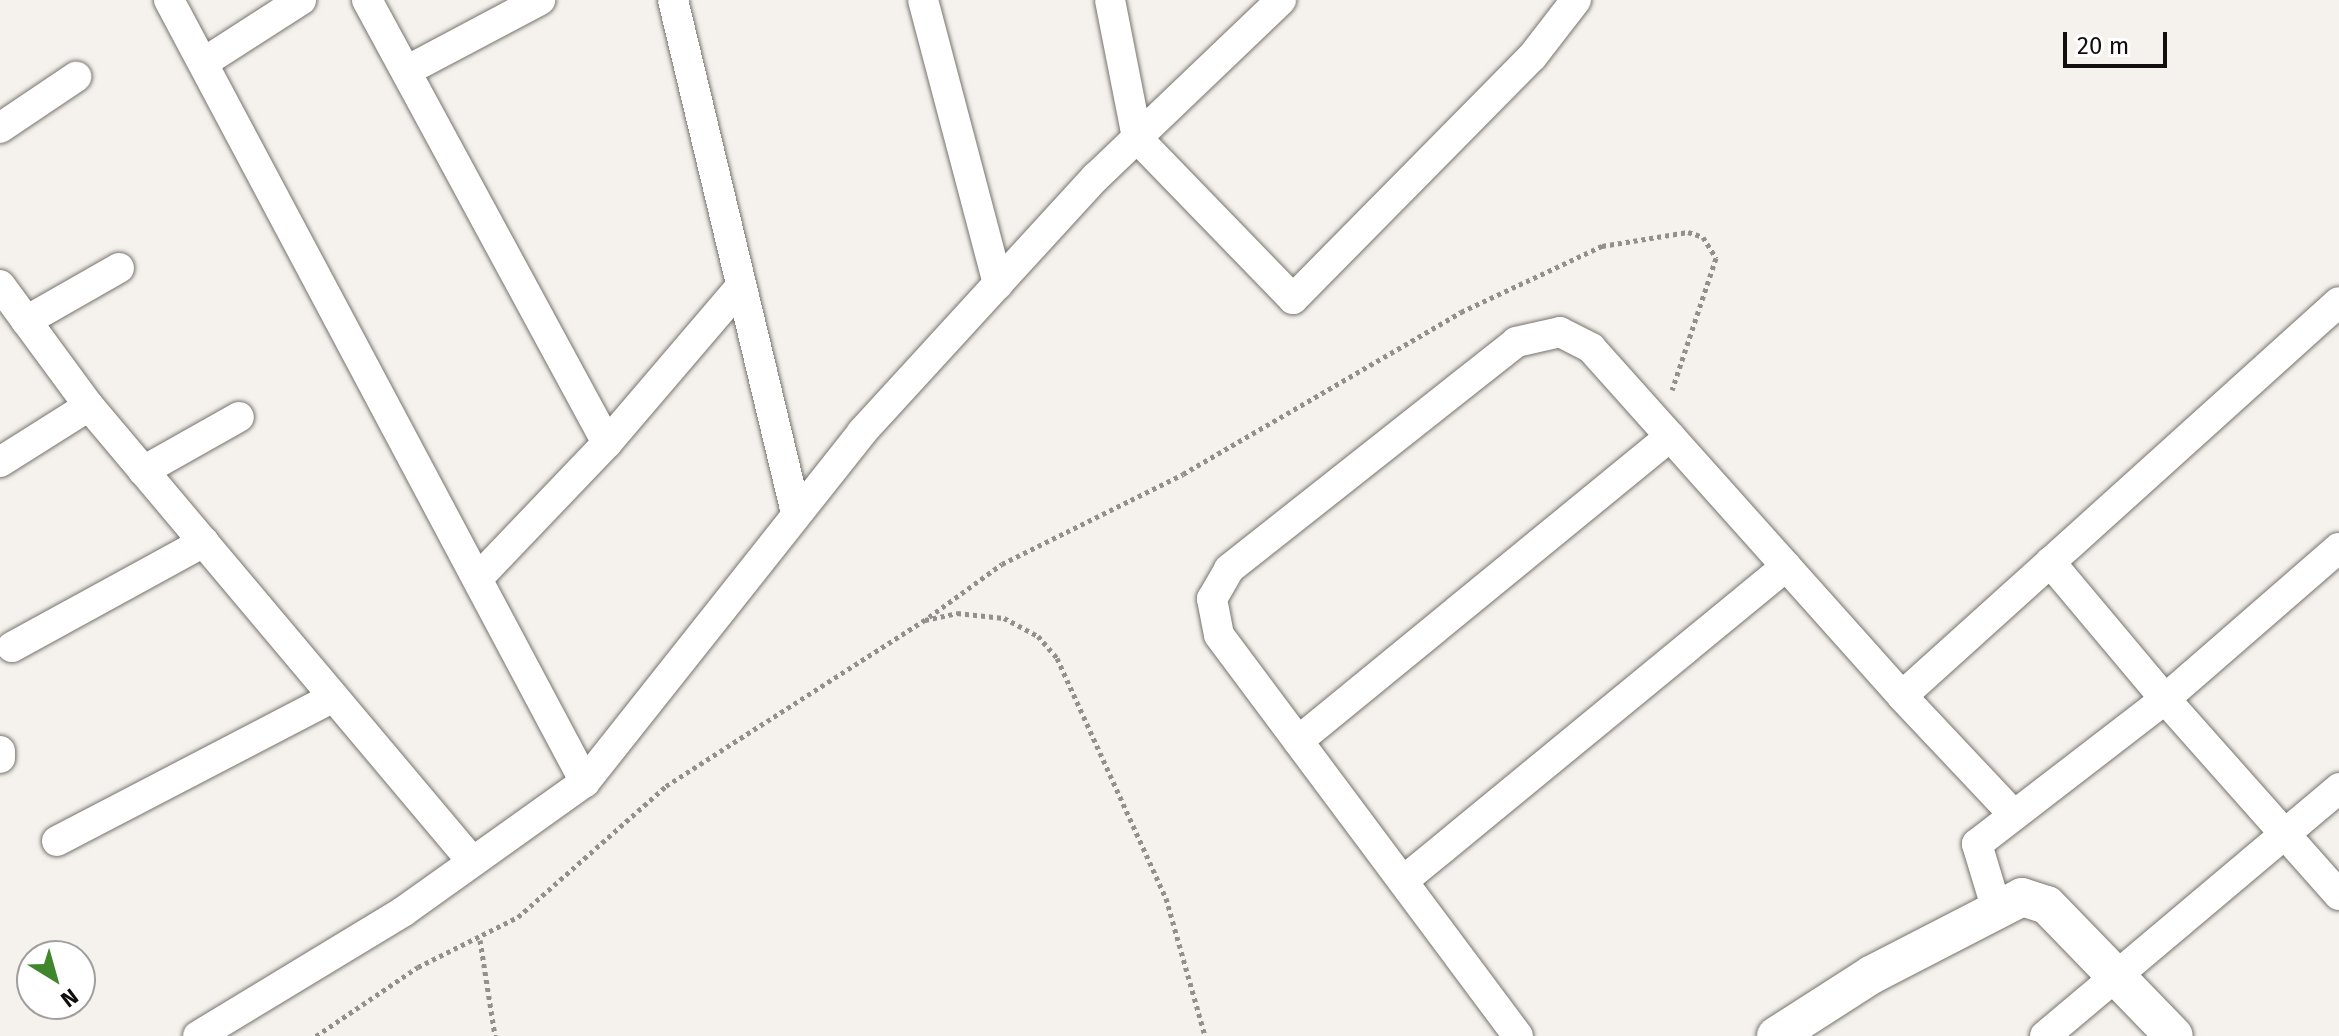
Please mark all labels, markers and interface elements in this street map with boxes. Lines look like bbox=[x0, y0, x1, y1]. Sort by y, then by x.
scale bar bbox=[2067, 16, 2171, 66]
text: 20 m bbox=[2077, 32, 2129, 60]
north arrow bbox=[16, 940, 96, 1020]
text: N bbox=[56, 983, 83, 1013]

